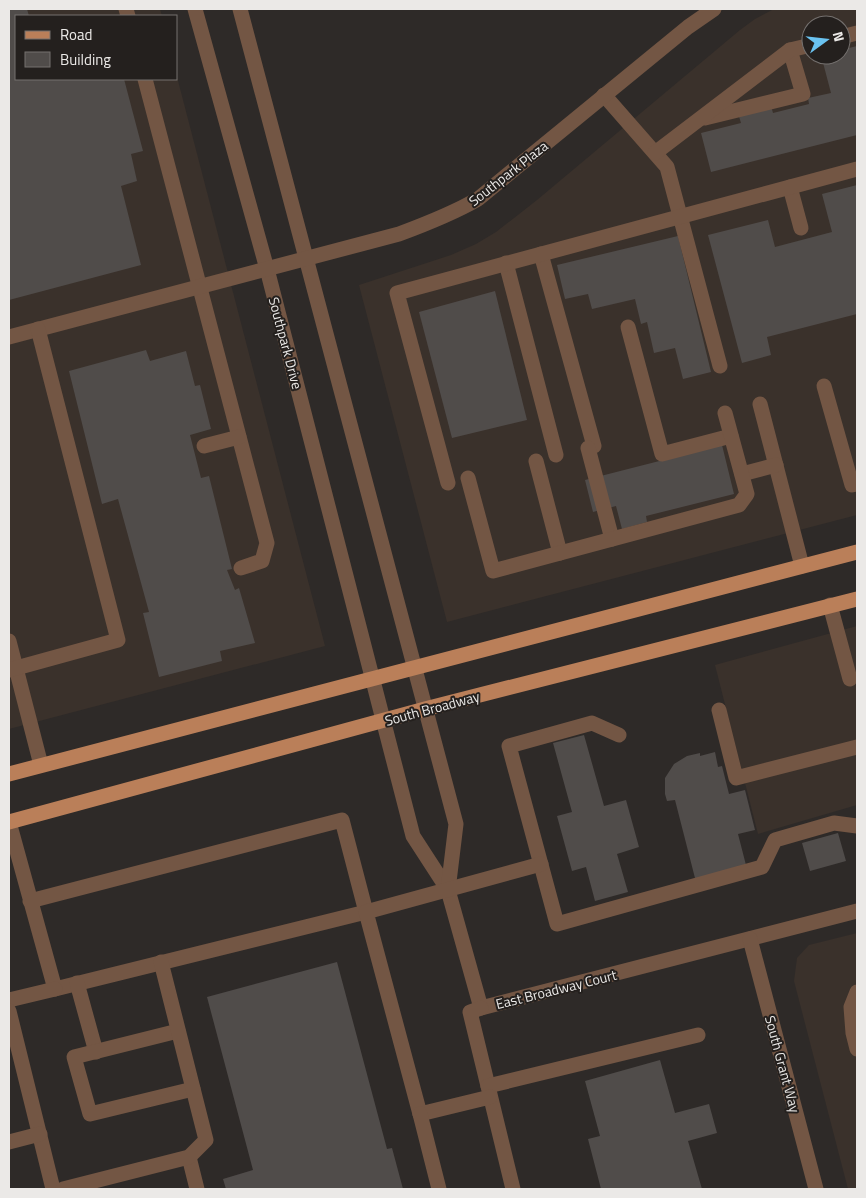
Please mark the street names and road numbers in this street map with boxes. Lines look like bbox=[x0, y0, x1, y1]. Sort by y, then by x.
street label: Southpark Plaza bbox=[464, 135, 552, 211]
street label: Southpark Drive bbox=[264, 295, 308, 391]
street label: South Broadway bbox=[382, 685, 482, 731]
street label: East Broadway Court bbox=[493, 964, 619, 1014]
street label: South Grant Way bbox=[760, 1013, 806, 1115]

